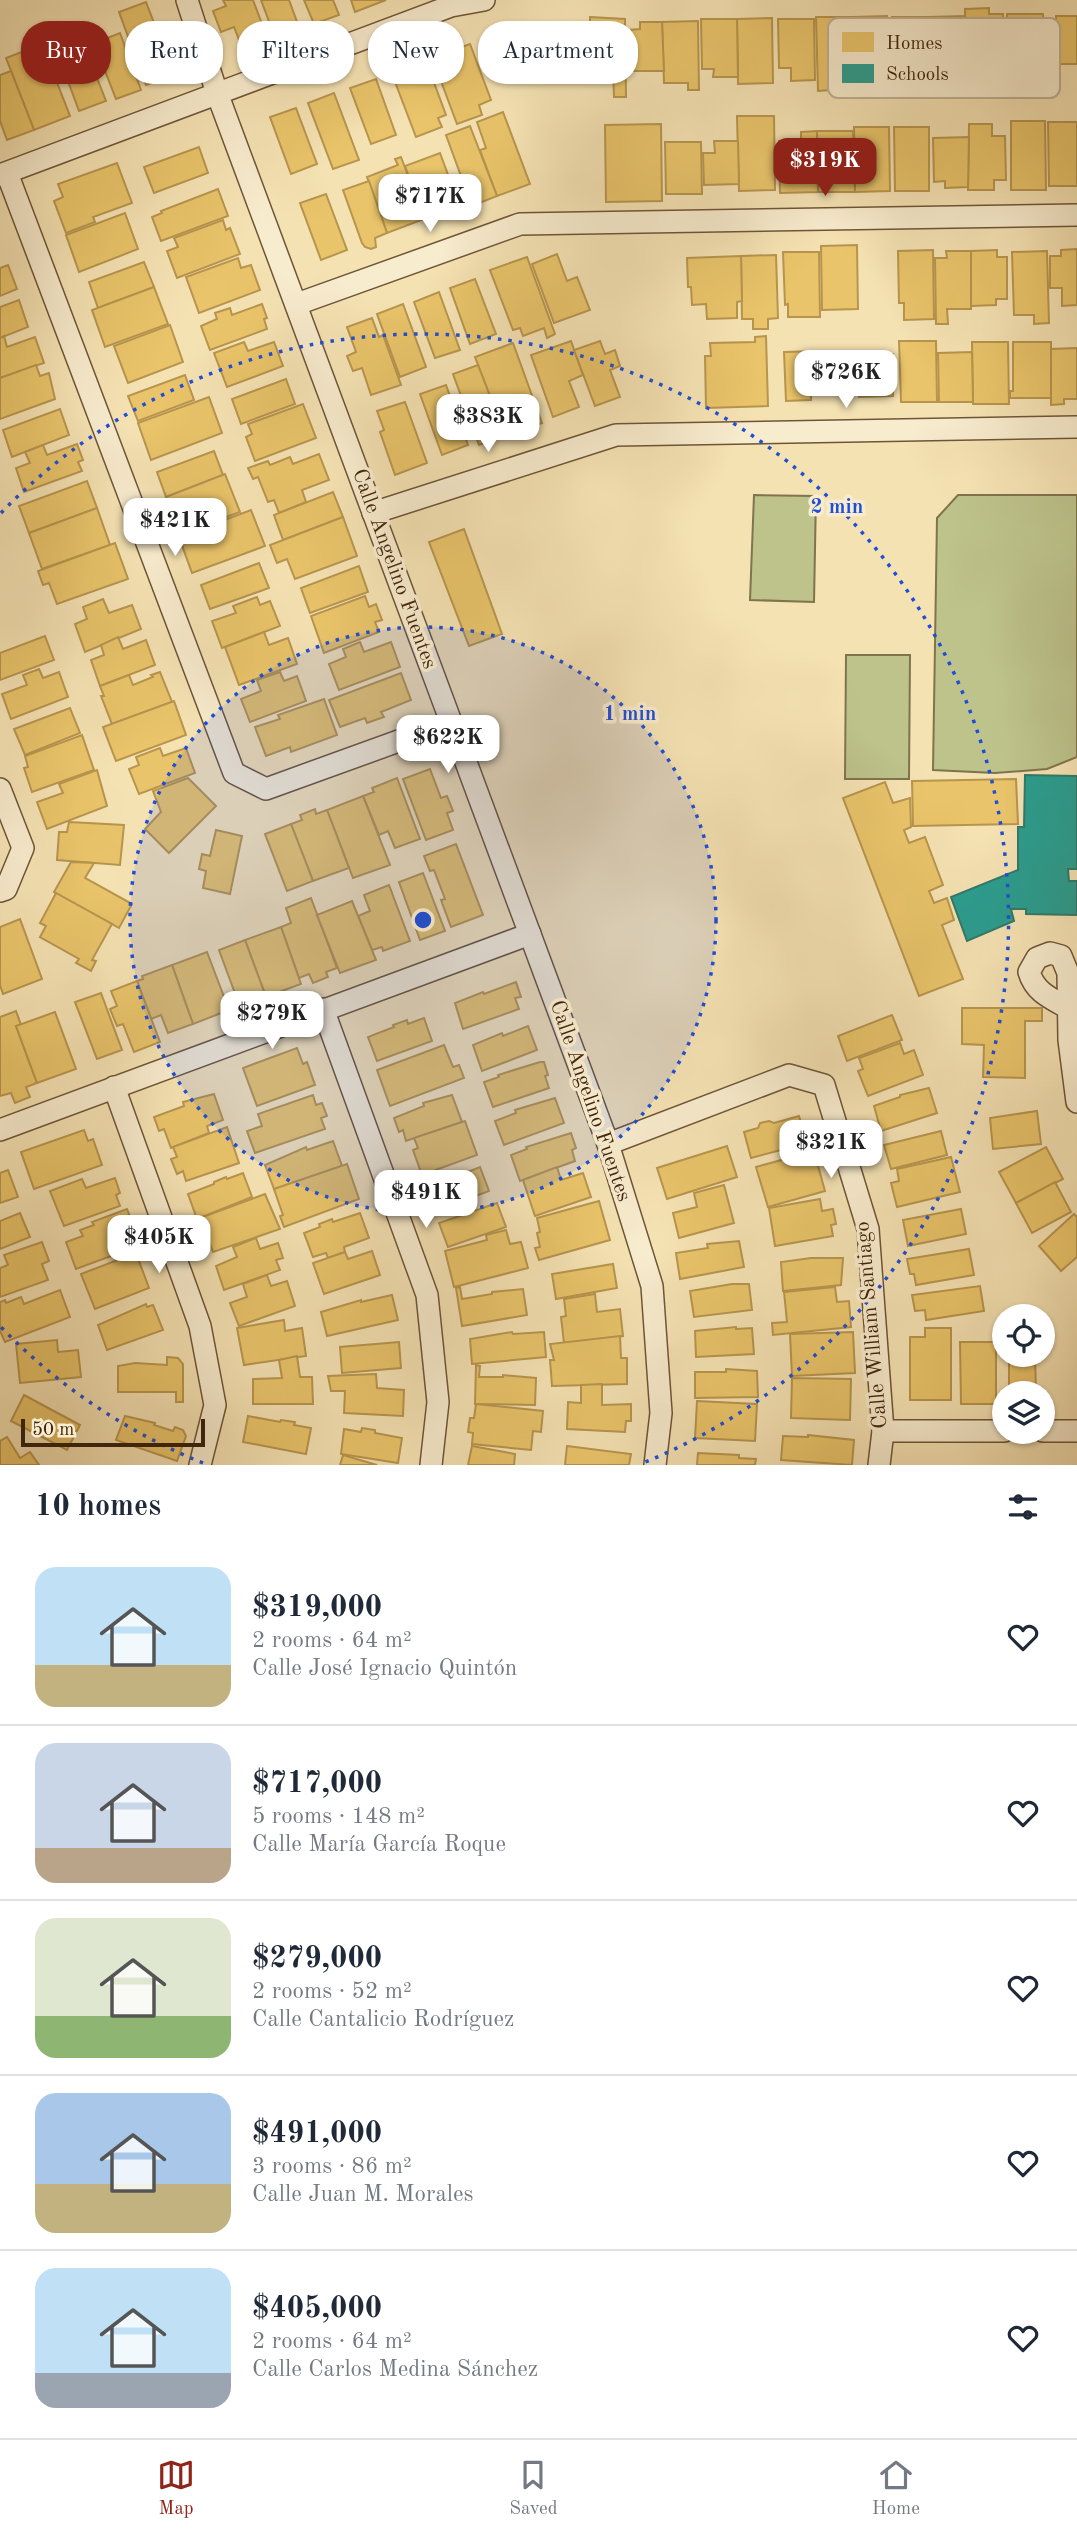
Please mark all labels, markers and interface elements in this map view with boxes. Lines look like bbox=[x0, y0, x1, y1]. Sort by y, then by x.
legend bbox=[828, 18, 1060, 98]
chip: Buy bbox=[21, 21, 111, 84]
chip: Rent bbox=[125, 21, 223, 84]
chip: Filters bbox=[237, 21, 354, 84]
chip: New bbox=[368, 21, 464, 84]
chip: Apartment bbox=[478, 21, 638, 84]
text: Homes bbox=[886, 35, 942, 54]
text: Schools bbox=[886, 66, 949, 85]
pin: $319K bbox=[776, 138, 874, 198]
text: $319K bbox=[789, 149, 861, 172]
pin: $717K bbox=[381, 174, 479, 234]
text: $717K bbox=[394, 185, 466, 208]
pin: $726K bbox=[797, 350, 895, 410]
text: $726K bbox=[810, 361, 882, 384]
pin: $383K bbox=[439, 394, 537, 454]
text: $383K bbox=[452, 405, 524, 428]
street label: Calle Angelino Fuentes bbox=[348, 466, 440, 672]
text: 2 min bbox=[811, 497, 863, 518]
pin: $421K bbox=[126, 498, 224, 558]
text: $421K bbox=[139, 509, 211, 532]
text: 1 min bbox=[604, 704, 656, 725]
pin: $622K bbox=[399, 716, 497, 775]
text: $622K bbox=[412, 726, 484, 749]
centre of rings bbox=[411, 908, 435, 932]
pin: $279K bbox=[223, 992, 321, 1051]
street label: Calle Angelino Fuentes bbox=[546, 998, 634, 1204]
text: $279K bbox=[236, 1002, 308, 1025]
pin: $321K bbox=[782, 1120, 880, 1180]
text: $321K bbox=[795, 1131, 867, 1154]
pin: $491K bbox=[377, 1170, 475, 1230]
text: $491K bbox=[390, 1181, 462, 1204]
pin: $405K bbox=[110, 1216, 208, 1275]
street label: Calle William Santiago bbox=[852, 1220, 892, 1430]
text: $405K bbox=[123, 1226, 195, 1249]
map controls bbox=[992, 1304, 1055, 1444]
button: locate bbox=[992, 1304, 1055, 1367]
button: layers bbox=[992, 1381, 1055, 1444]
scale bar bbox=[21, 1416, 205, 1448]
text: 50 m bbox=[32, 1421, 74, 1440]
icon: filters bbox=[1004, 1488, 1042, 1526]
text: 10 homes bbox=[35, 1492, 161, 1522]
text: $319,000 bbox=[252, 1593, 382, 1623]
icon: home bbox=[91, 1595, 175, 1679]
icon: heart bbox=[1004, 1618, 1042, 1656]
text: 2 rooms · 64 m² bbox=[252, 1629, 412, 1652]
text: Calle José Ignacio Quintón bbox=[252, 1657, 517, 1680]
text: $717,000 bbox=[252, 1769, 382, 1799]
icon: home bbox=[91, 1771, 175, 1855]
icon: heart bbox=[1004, 1794, 1042, 1832]
text: 5 rooms · 148 m² bbox=[252, 1805, 425, 1828]
text: Calle María García Roque bbox=[252, 1833, 506, 1856]
text: $279,000 bbox=[252, 1944, 382, 1974]
icon: home bbox=[91, 1946, 175, 2030]
icon: heart bbox=[1004, 1969, 1042, 2007]
text: 2 rooms · 52 m² bbox=[252, 1980, 412, 2003]
text: Calle Cantalicio Rodríguez bbox=[252, 2008, 514, 2031]
text: $491,000 bbox=[252, 2119, 382, 2149]
icon: home bbox=[91, 2121, 175, 2205]
icon: heart bbox=[1004, 2144, 1042, 2182]
text: 3 rooms · 86 m² bbox=[252, 2155, 412, 2178]
text: Calle Juan M. Morales bbox=[252, 2183, 474, 2206]
text: $405,000 bbox=[252, 2294, 382, 2324]
icon: home bbox=[91, 2296, 175, 2380]
icon: heart bbox=[1004, 2319, 1042, 2357]
text: 2 rooms · 64 m² bbox=[252, 2330, 412, 2353]
text: Calle Carlos Medina Sánchez bbox=[252, 2358, 538, 2381]
tab: Map bbox=[157, 2456, 195, 2521]
tab: Saved bbox=[509, 2456, 558, 2521]
tab: Home bbox=[872, 2456, 920, 2521]

